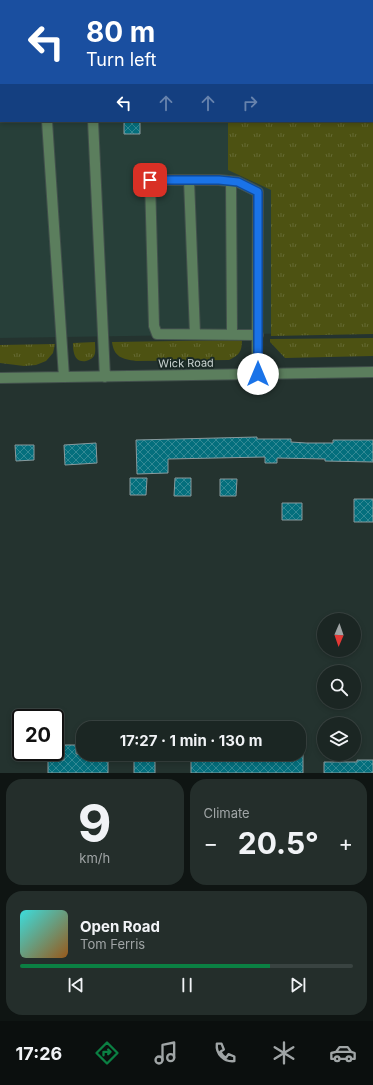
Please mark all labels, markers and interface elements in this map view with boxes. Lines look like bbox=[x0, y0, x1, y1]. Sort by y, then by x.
text: 80 m bbox=[86, 15, 155, 49]
icon: left bbox=[20, 16, 72, 68]
text: Turn left bbox=[86, 49, 156, 70]
icon: left bbox=[113, 92, 135, 114]
icon: ahead bbox=[155, 92, 177, 114]
icon: ahead bbox=[197, 92, 219, 114]
icon: right bbox=[239, 92, 261, 114]
pin bbox=[133, 163, 167, 197]
icon: arrive bbox=[139, 169, 161, 191]
position arrow bbox=[237, 353, 279, 395]
street label: Wick Road bbox=[158, 356, 214, 370]
north arrow bbox=[317, 613, 361, 657]
map controls bbox=[317, 613, 361, 761]
button: search bbox=[317, 665, 361, 709]
speed limit sign: 20 bbox=[12, 709, 64, 761]
button: layers bbox=[317, 717, 361, 761]
text: 17:27 · 1 min · 130 m bbox=[120, 731, 262, 750]
text: 9 bbox=[78, 792, 112, 855]
text: Climate bbox=[204, 805, 250, 821]
text: 20.5° bbox=[238, 825, 319, 861]
text: − bbox=[204, 830, 218, 856]
text: + bbox=[338, 830, 353, 856]
text: km/h bbox=[79, 850, 110, 866]
text: Open Road bbox=[80, 917, 160, 936]
text: Tom Ferris bbox=[80, 936, 145, 952]
icon: previous bbox=[65, 974, 87, 996]
icon: pause bbox=[176, 974, 198, 996]
icon: next bbox=[287, 974, 309, 996]
icon: directions bbox=[93, 1039, 121, 1067]
icon: music bbox=[152, 1039, 180, 1067]
icon: phone bbox=[211, 1039, 239, 1067]
icon: climate bbox=[270, 1039, 298, 1067]
icon: car bbox=[329, 1039, 357, 1067]
text: 17:26 bbox=[16, 1043, 62, 1064]

